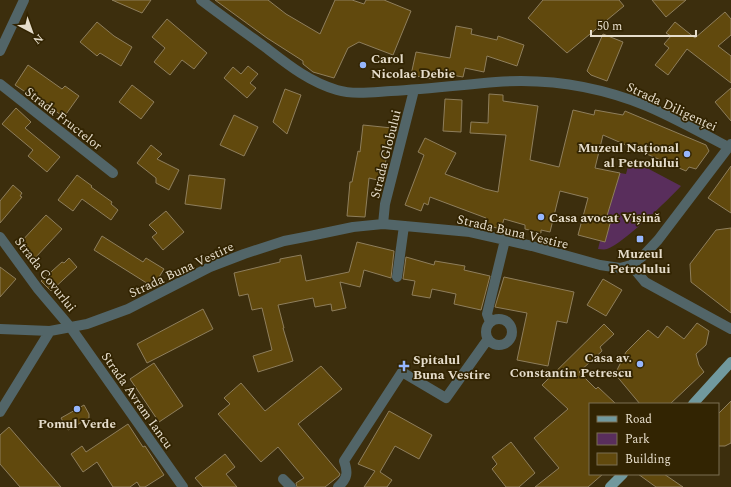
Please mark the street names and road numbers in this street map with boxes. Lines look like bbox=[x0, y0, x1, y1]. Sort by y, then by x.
street label: Strada Diligenței bbox=[623, 77, 720, 137]
street label: Strada Fructelor bbox=[20, 82, 106, 155]
street label: Strada Globului bbox=[365, 108, 407, 201]
street label: Strada Buna Vestire bbox=[455, 209, 571, 255]
street label: Strada Covurlui bbox=[9, 233, 81, 316]
street label: Strada Buna Vestire bbox=[125, 237, 237, 303]
street label: Strada Avram Iancu bbox=[96, 348, 178, 453]

